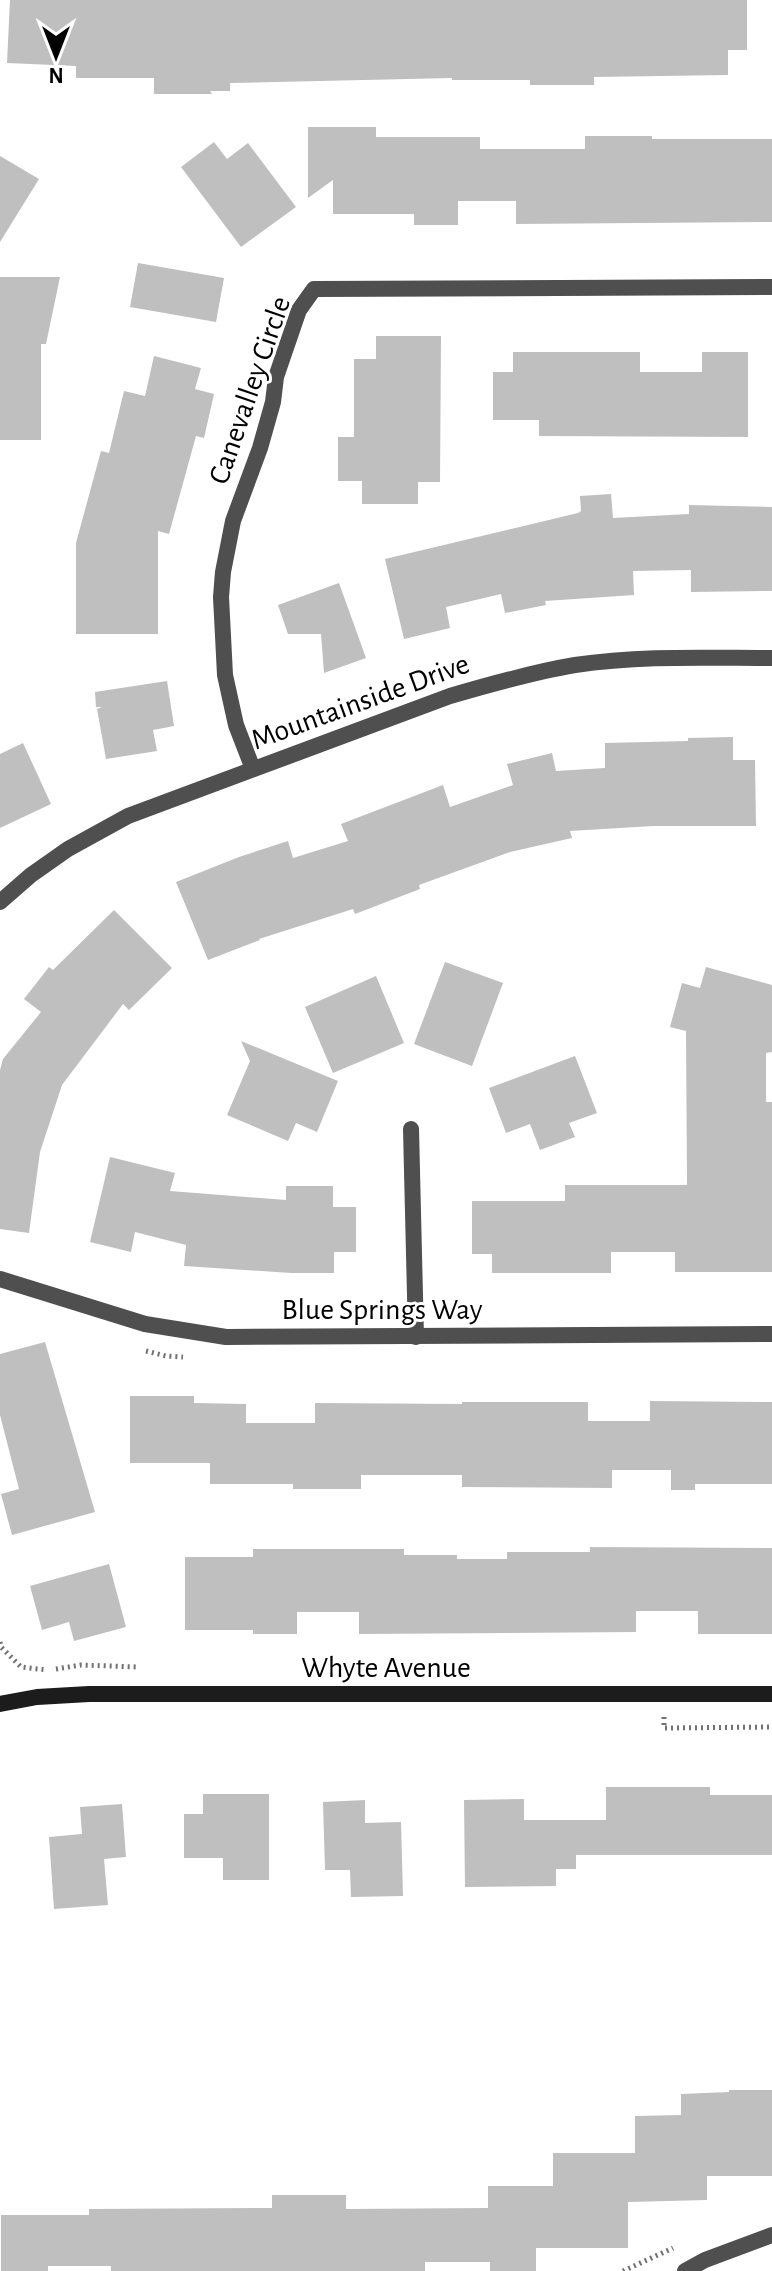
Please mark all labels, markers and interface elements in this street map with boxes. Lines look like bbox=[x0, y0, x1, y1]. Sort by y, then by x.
north arrow bbox=[16, 16, 96, 96]
text: N bbox=[48, 64, 64, 86]
street label: Canevalley Circle bbox=[204, 293, 296, 488]
street label: Mountainside Drive bbox=[247, 649, 473, 755]
street label: Blue Springs Way bbox=[281, 1295, 483, 1325]
street label: Whyte Avenue bbox=[301, 1653, 471, 1683]

